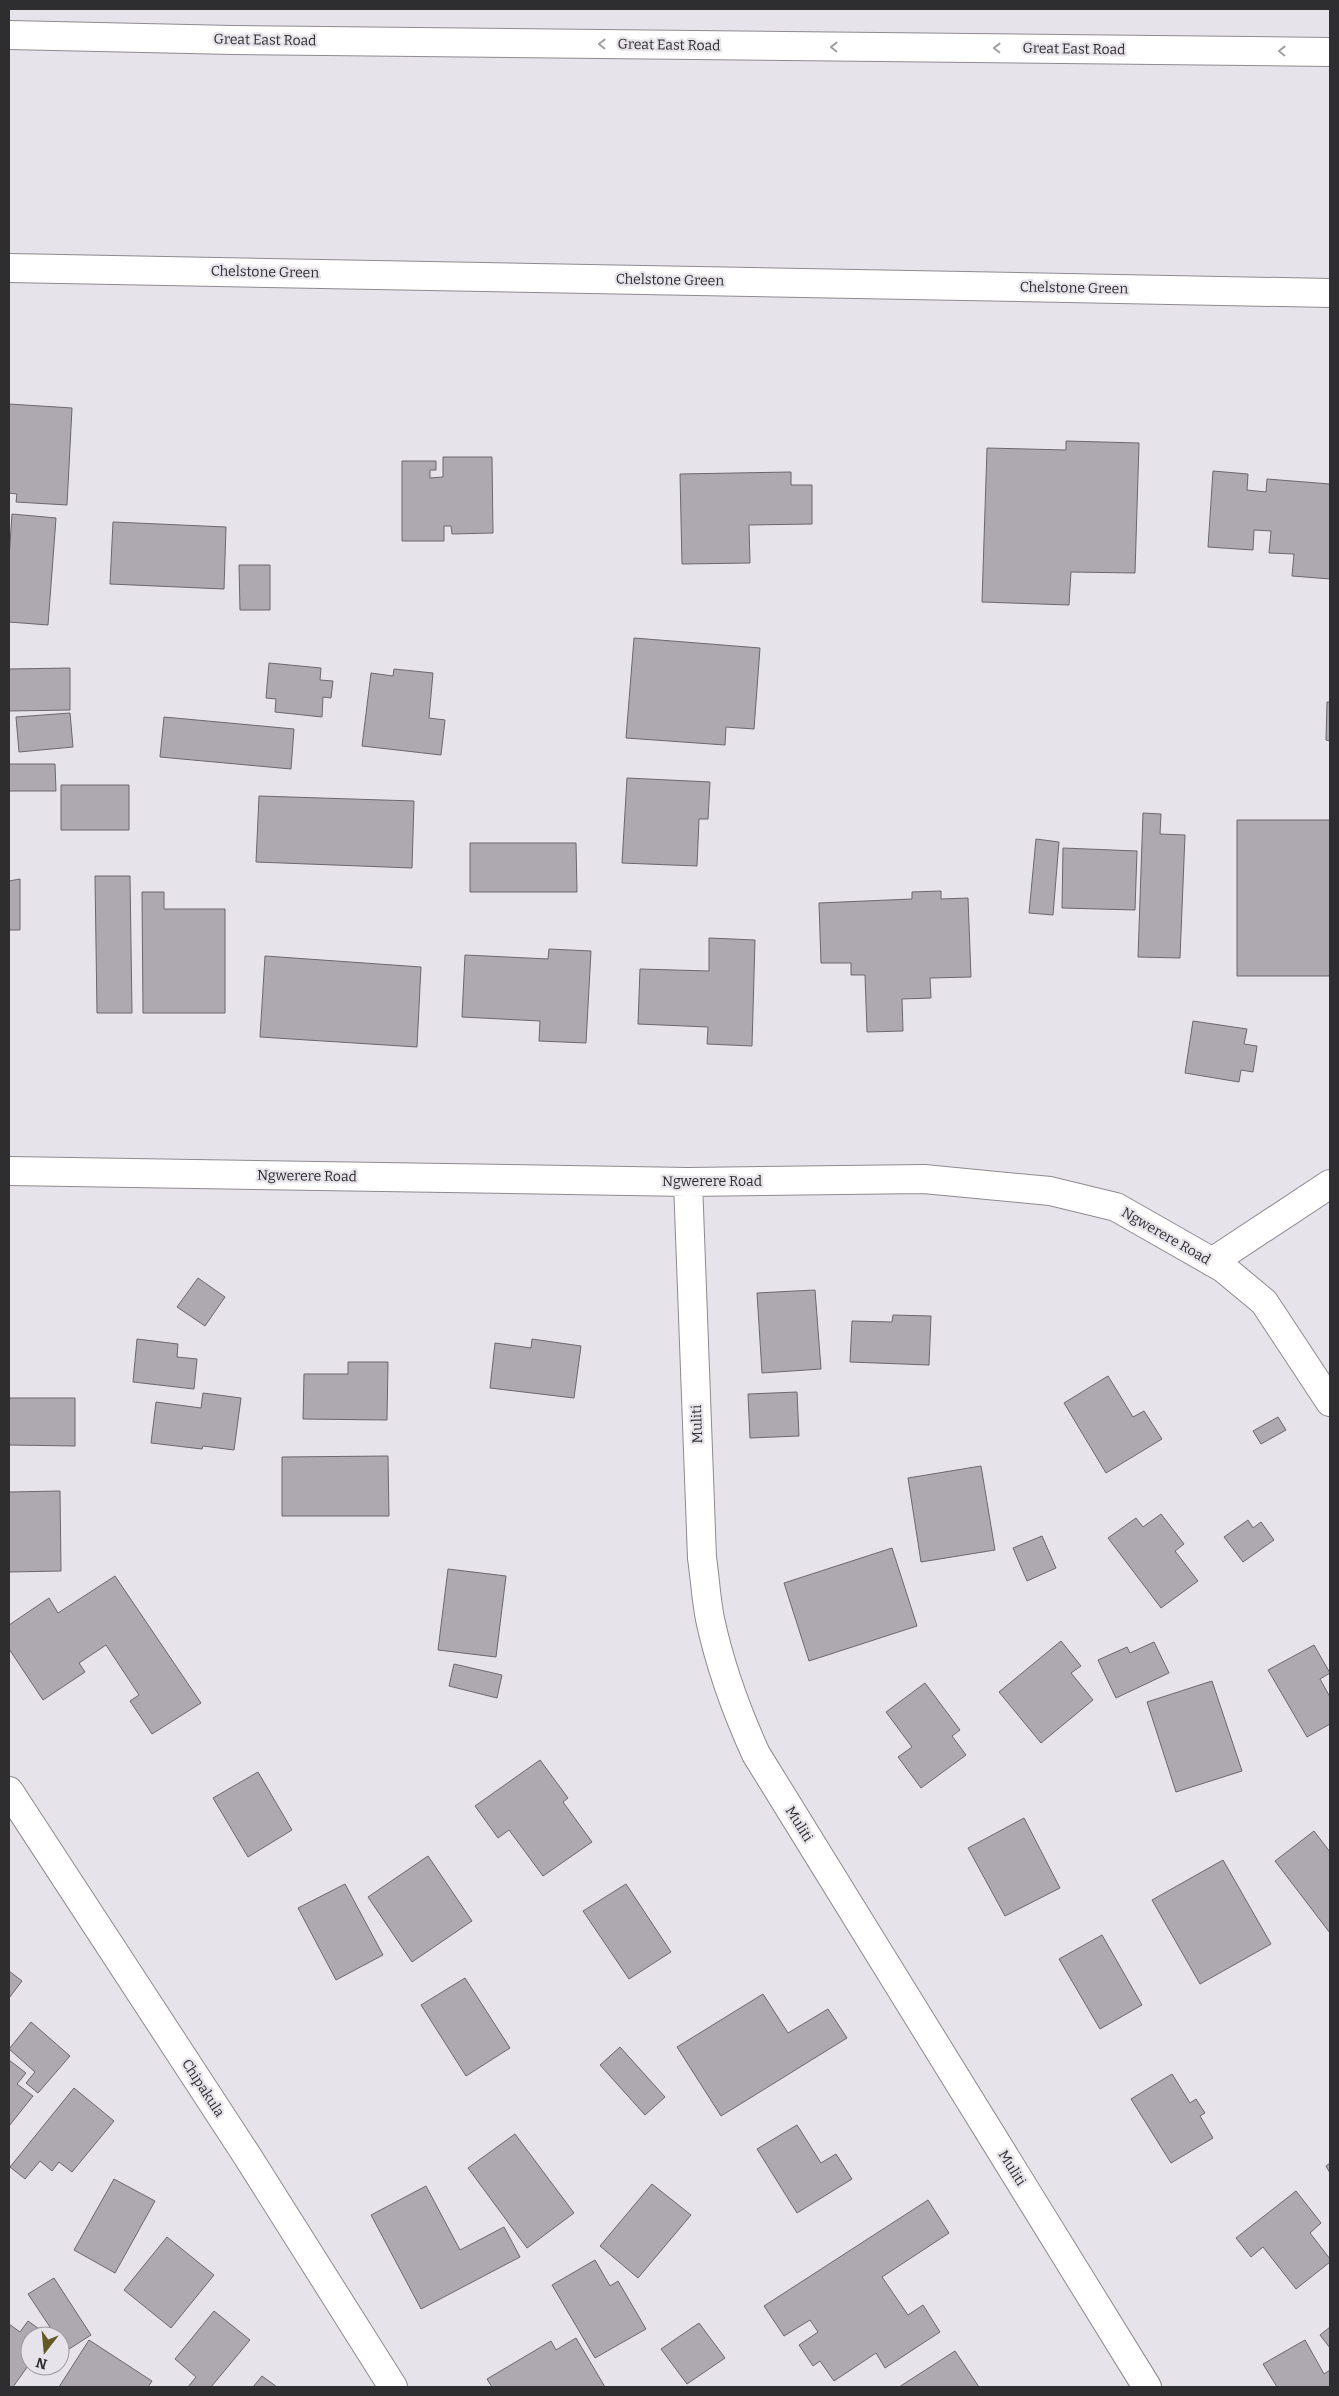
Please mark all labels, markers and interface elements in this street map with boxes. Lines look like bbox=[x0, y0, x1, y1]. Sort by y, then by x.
street label: Great East Road bbox=[213, 31, 317, 49]
street label: Great East Road bbox=[617, 36, 721, 54]
one-way arrow bbox=[597, 39, 605, 49]
street label: Great East Road bbox=[1022, 40, 1126, 58]
one-way arrow bbox=[830, 41, 838, 52]
one-way arrow bbox=[992, 43, 1000, 53]
one-way arrow bbox=[1277, 46, 1285, 56]
street label: Chelstone Green bbox=[211, 263, 319, 281]
street label: Chelstone Green bbox=[616, 271, 724, 289]
street label: Chelstone Green bbox=[1020, 279, 1128, 297]
street label: Ngwerere Road bbox=[257, 1167, 357, 1185]
street label: Ngwerere Road bbox=[662, 1173, 762, 1190]
street label: Ngwerere Road bbox=[1119, 1204, 1213, 1268]
street label: Muliti bbox=[688, 1404, 706, 1444]
street label: Muliti bbox=[782, 1803, 816, 1845]
street label: Chipakula bbox=[178, 2056, 228, 2120]
street label: Muliti bbox=[995, 2147, 1029, 2189]
north arrow bbox=[20, 2326, 70, 2376]
text: N bbox=[34, 2353, 49, 2373]

